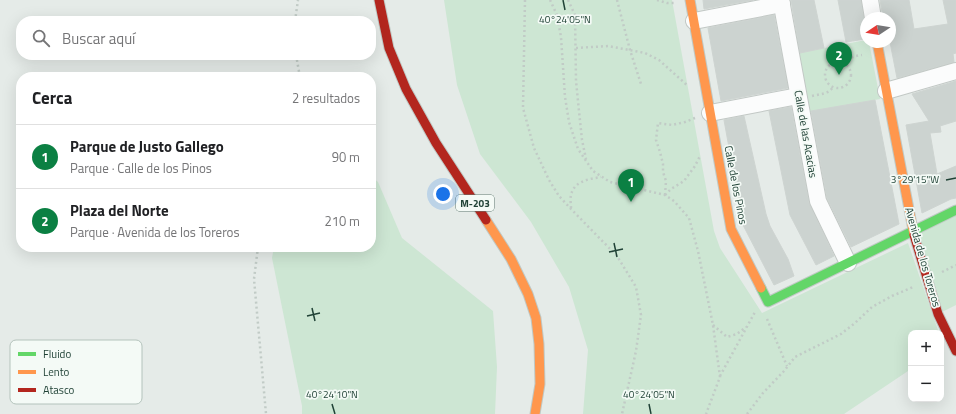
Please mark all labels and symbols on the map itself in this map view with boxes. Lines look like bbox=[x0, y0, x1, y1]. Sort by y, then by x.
text: 40°24'05"N bbox=[539, 12, 591, 27]
north arrow bbox=[860, 12, 896, 48]
pin: 2 bbox=[826, 42, 852, 75]
street label: Calle de las Acacias bbox=[790, 89, 822, 179]
street label: Calle de los Pinos bbox=[721, 144, 751, 226]
pin: 1 bbox=[618, 169, 644, 202]
text: 3°29'15"W bbox=[891, 172, 939, 187]
your location bbox=[433, 184, 453, 204]
road number: M-203 bbox=[456, 195, 494, 211]
street label: Avenida de los Toreros bbox=[901, 205, 945, 309]
legend bbox=[10, 340, 142, 404]
text: Fluido bbox=[43, 346, 71, 362]
text: Lento bbox=[43, 364, 70, 380]
text: Atasco bbox=[43, 382, 75, 398]
text: 40°24'10"N bbox=[306, 387, 358, 402]
text: 40°24'05"N bbox=[623, 387, 675, 402]

